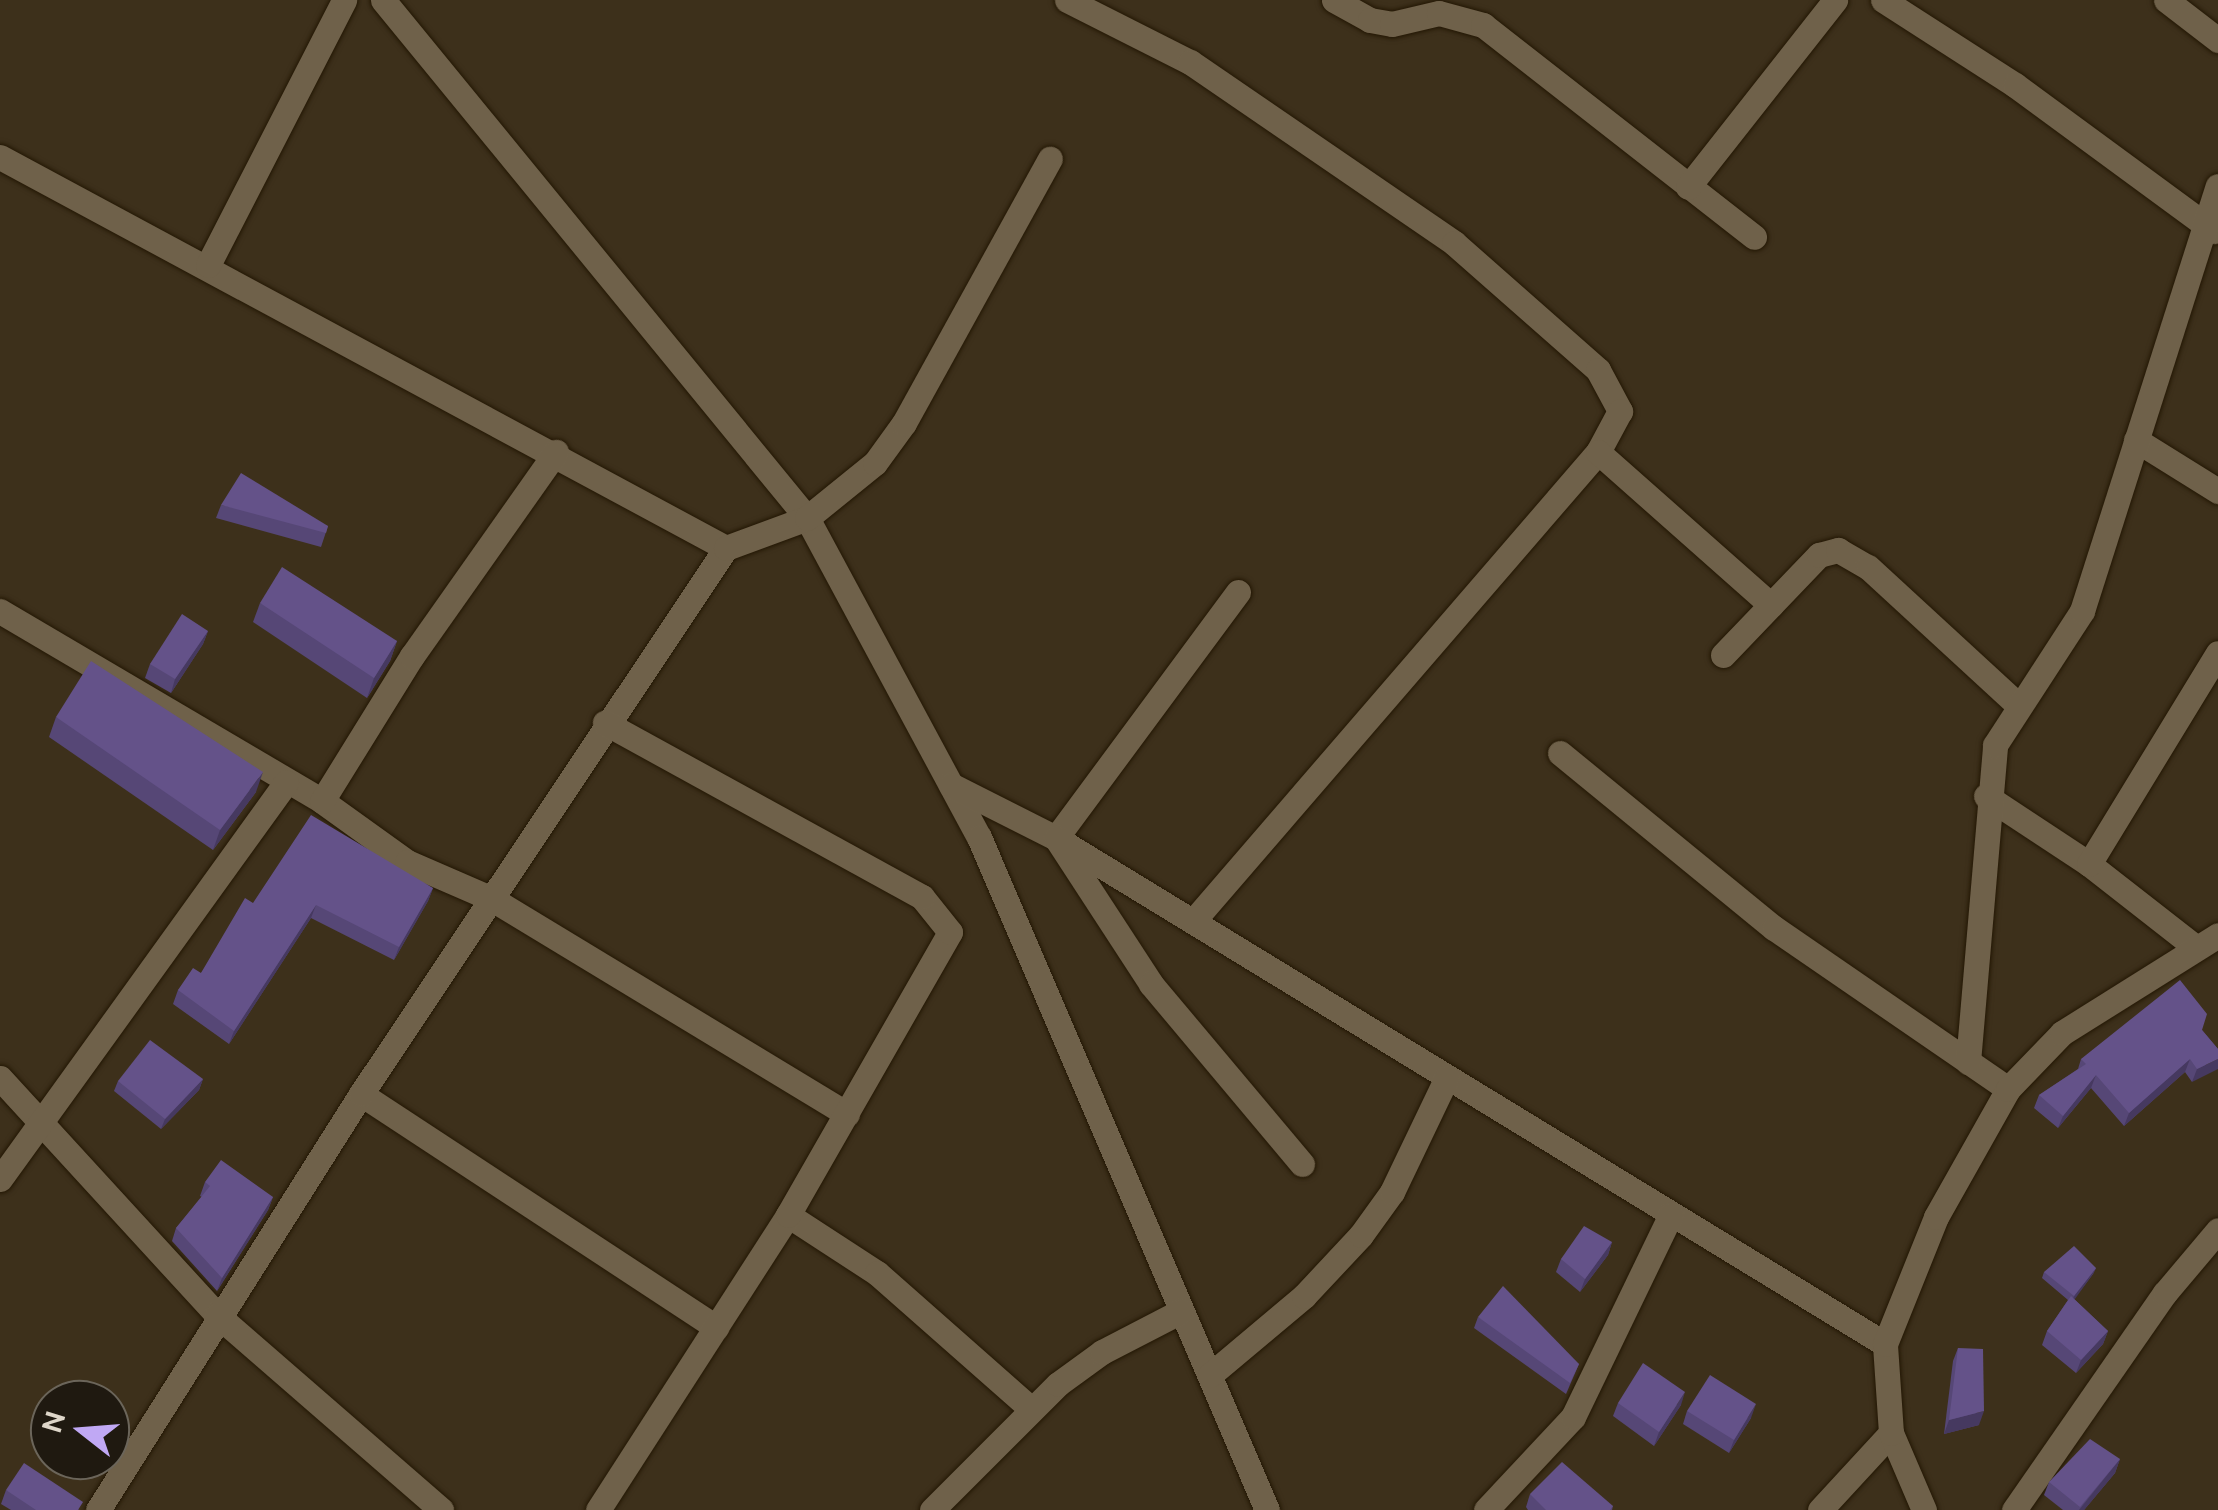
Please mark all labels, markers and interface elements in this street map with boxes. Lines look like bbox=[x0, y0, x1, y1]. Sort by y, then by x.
north arrow bbox=[30, 1380, 130, 1480]
text: N bbox=[35, 1407, 71, 1436]

